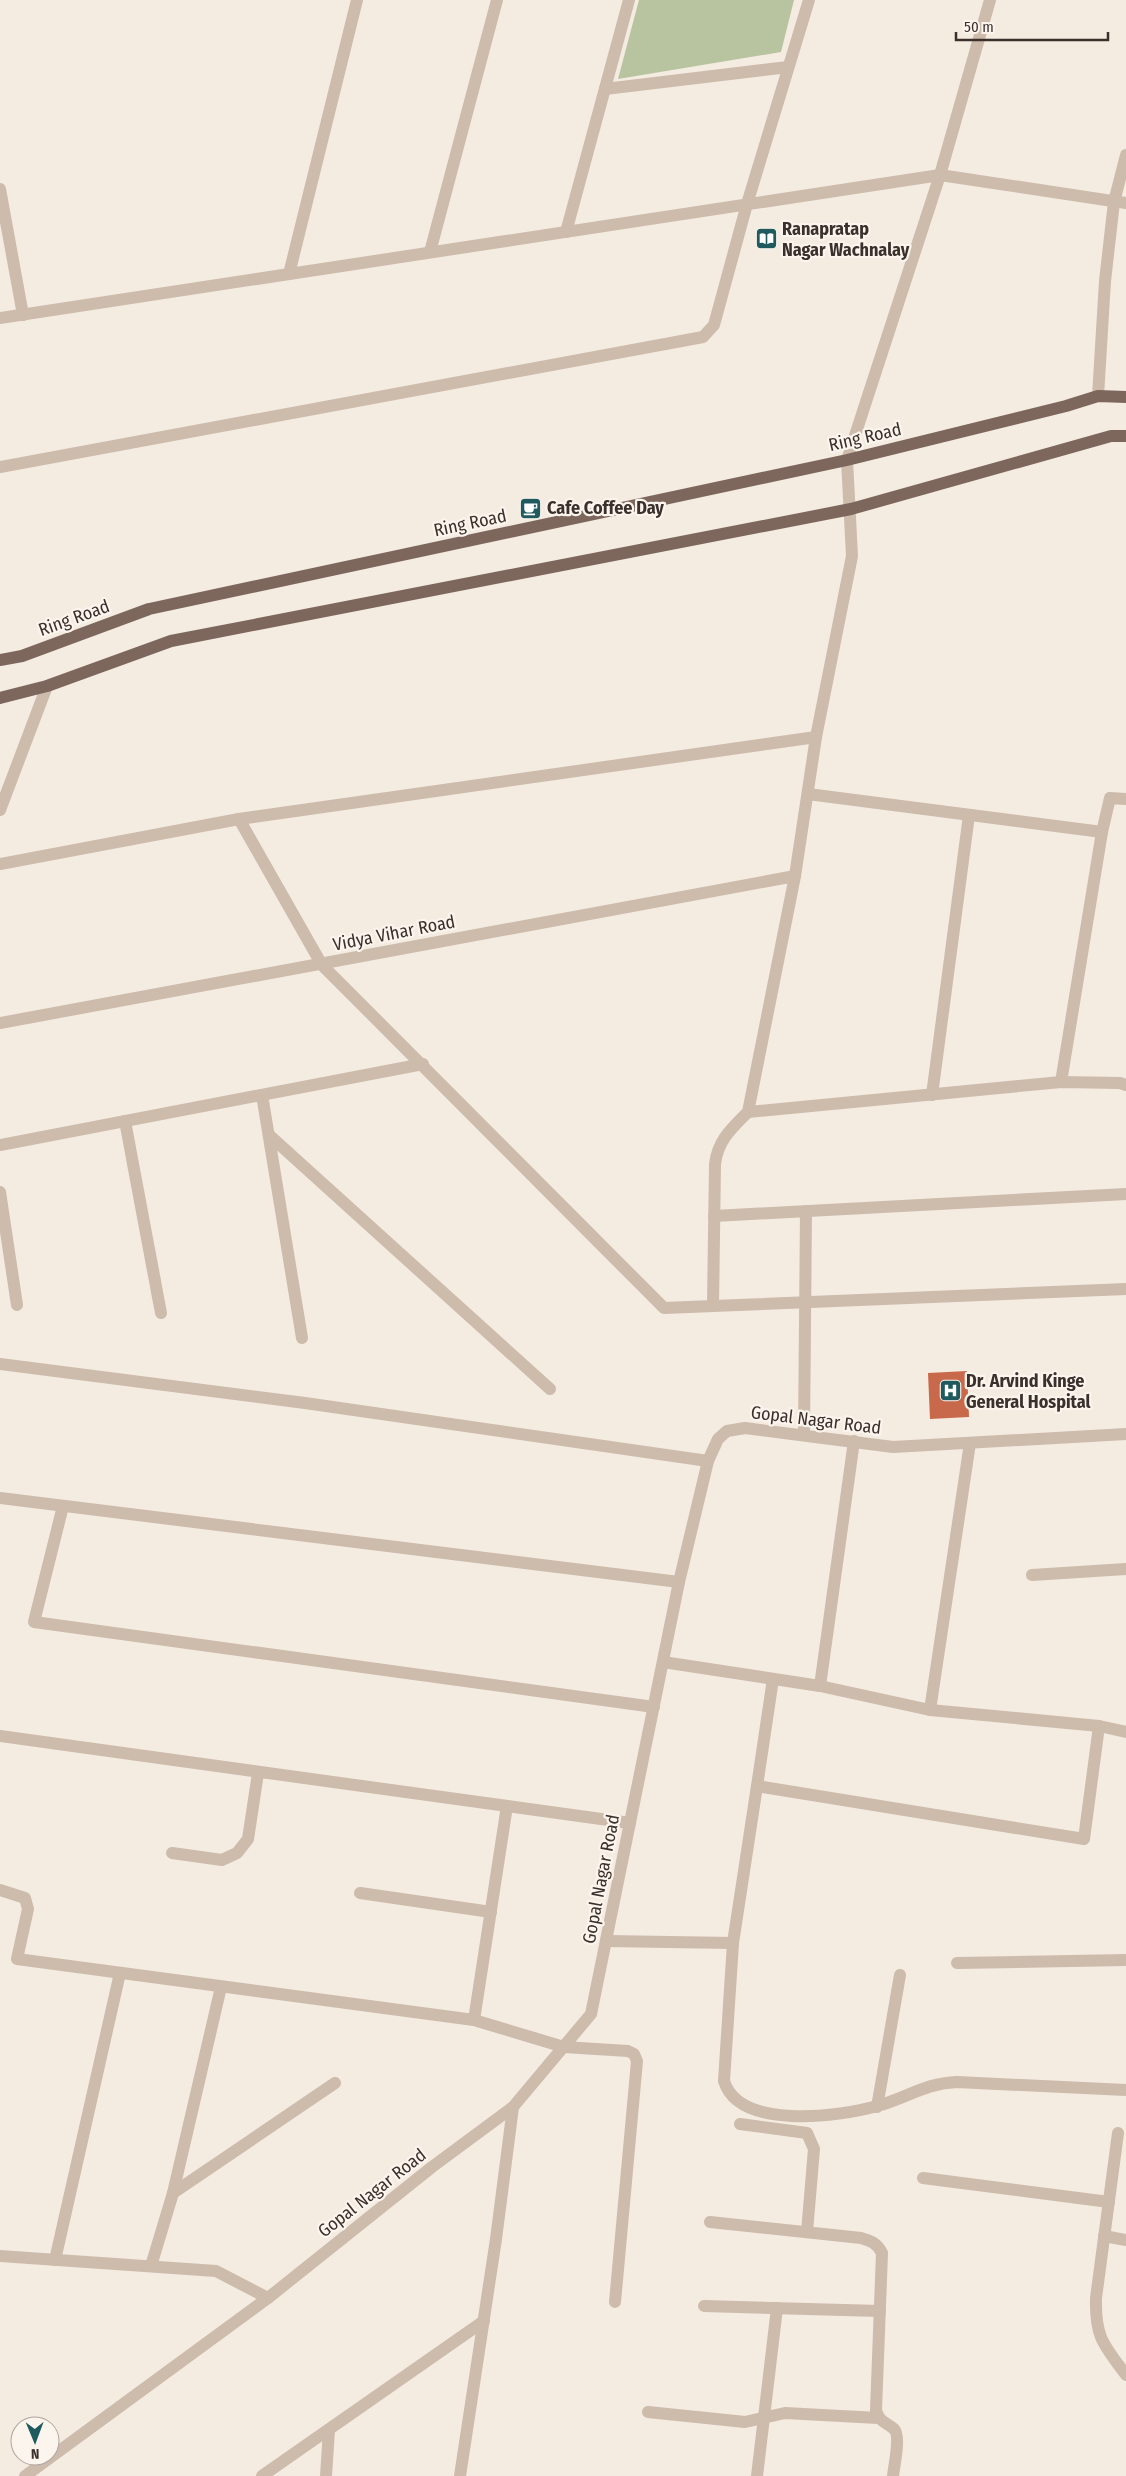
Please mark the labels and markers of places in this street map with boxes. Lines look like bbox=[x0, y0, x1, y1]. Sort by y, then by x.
place label: Ranapratap Nagar Wachnalay bbox=[782, 218, 910, 261]
library icon: Ranapratap Nagar Wachnalay bbox=[754, 227, 778, 251]
cafe icon: Cafe Coffee Day bbox=[519, 496, 543, 520]
place label: Cafe Coffee Day bbox=[547, 497, 664, 519]
place label: Dr. Arvind Kinge General Hospital bbox=[966, 1370, 1090, 1413]
hospital icon: Dr. Arvind Kinge General Hospital bbox=[938, 1379, 962, 1403]

